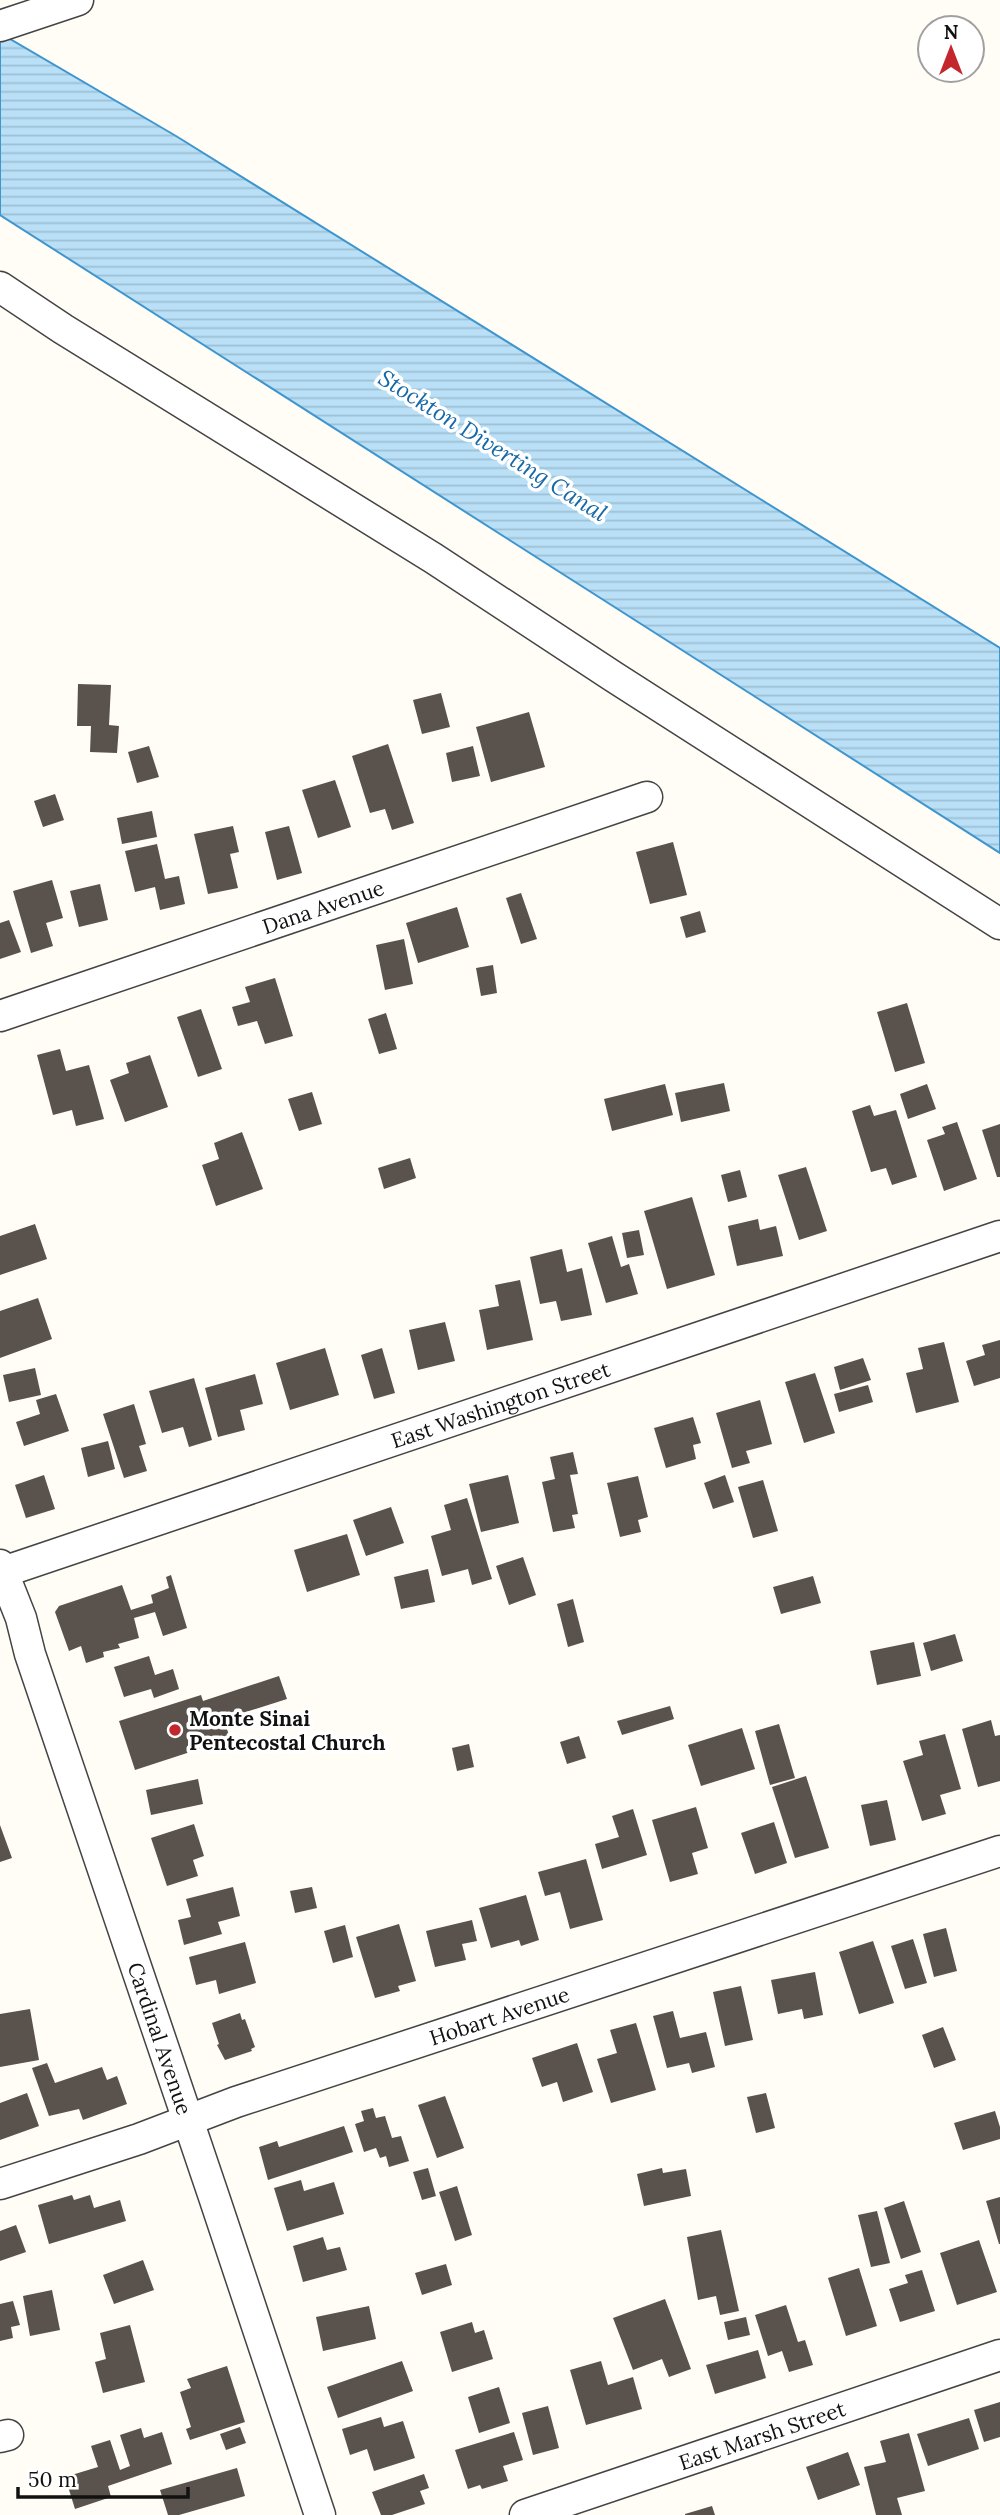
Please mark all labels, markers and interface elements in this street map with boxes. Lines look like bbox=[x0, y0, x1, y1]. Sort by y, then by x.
north arrow bbox=[916, 14, 986, 84]
text: N bbox=[944, 20, 959, 44]
water label: Stockton Diverting Canal bbox=[373, 363, 613, 528]
street label: Dana Avenue bbox=[259, 874, 387, 940]
street label: East Washington Street bbox=[387, 1355, 614, 1454]
place label: Monte Sinai Pentecostal Church bbox=[189, 1705, 386, 1756]
marker: Monte Sinai Pentecostal Church bbox=[167, 1722, 183, 1738]
street label: Cardinal Avenue bbox=[122, 1959, 199, 2118]
street label: Hobart Avenue bbox=[426, 1980, 573, 2051]
street label: East Marsh Street bbox=[675, 2394, 849, 2476]
scale bar bbox=[18, 2456, 187, 2500]
text: 50 m bbox=[28, 2466, 77, 2493]

